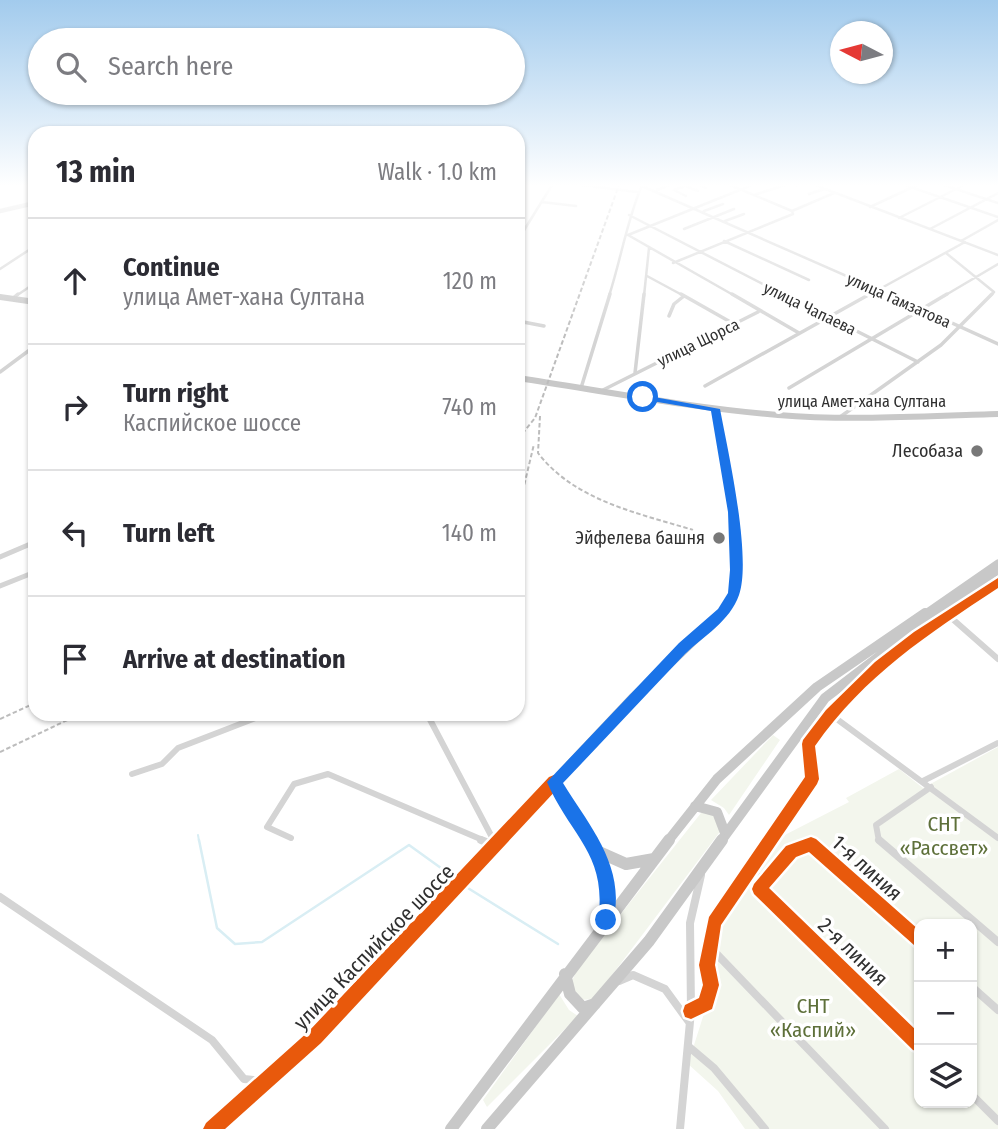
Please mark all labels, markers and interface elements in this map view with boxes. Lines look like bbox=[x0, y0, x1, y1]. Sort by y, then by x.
north arrow bbox=[830, 21, 893, 84]
search box bbox=[28, 28, 525, 105]
icon: search bbox=[52, 48, 90, 86]
text: Search here bbox=[108, 51, 233, 82]
text: 13 min bbox=[56, 154, 136, 190]
text: Walk · 1.0 km bbox=[378, 158, 497, 186]
text: Continue bbox=[123, 252, 220, 283]
icon: ahead bbox=[56, 262, 94, 300]
text: 120 m bbox=[443, 267, 497, 295]
street label: улица Гамзатова bbox=[844, 269, 954, 332]
street label: улица Чапаева bbox=[760, 278, 859, 339]
text: улица Амет-хана Султана bbox=[123, 283, 365, 311]
street label: улица Щорса bbox=[654, 314, 742, 370]
text: Turn right bbox=[123, 378, 229, 409]
route start bbox=[627, 381, 658, 412]
icon: right bbox=[56, 388, 94, 426]
street label: улица Амет-хана Султана bbox=[778, 392, 946, 411]
text: 740 m bbox=[442, 393, 497, 421]
text: Каспийское шоссе bbox=[123, 409, 301, 437]
place label: Лесобаза bbox=[892, 440, 963, 462]
marker: Лесобаза bbox=[969, 443, 985, 459]
icon: left bbox=[56, 514, 94, 552]
text: Turn left bbox=[123, 518, 215, 549]
text: 140 m bbox=[442, 519, 497, 547]
place label: Эйфелева башня bbox=[575, 527, 705, 549]
marker: Эйфелева башня bbox=[711, 530, 727, 546]
icon: arrive bbox=[56, 640, 94, 678]
text: Arrive at destination bbox=[123, 644, 346, 675]
park label: СНТ «Рассвет» bbox=[899, 811, 989, 861]
street label: 1-я линия bbox=[826, 830, 908, 906]
street label: улица Каспийское шоссе bbox=[288, 859, 460, 1035]
route end bbox=[590, 904, 621, 935]
street label: 2-я линия bbox=[813, 912, 893, 992]
map controls bbox=[914, 919, 977, 1108]
button: + bbox=[914, 919, 977, 982]
button: − bbox=[914, 982, 977, 1045]
park label: СНТ «Каспий» bbox=[770, 993, 856, 1043]
button: layers bbox=[914, 1045, 977, 1108]

